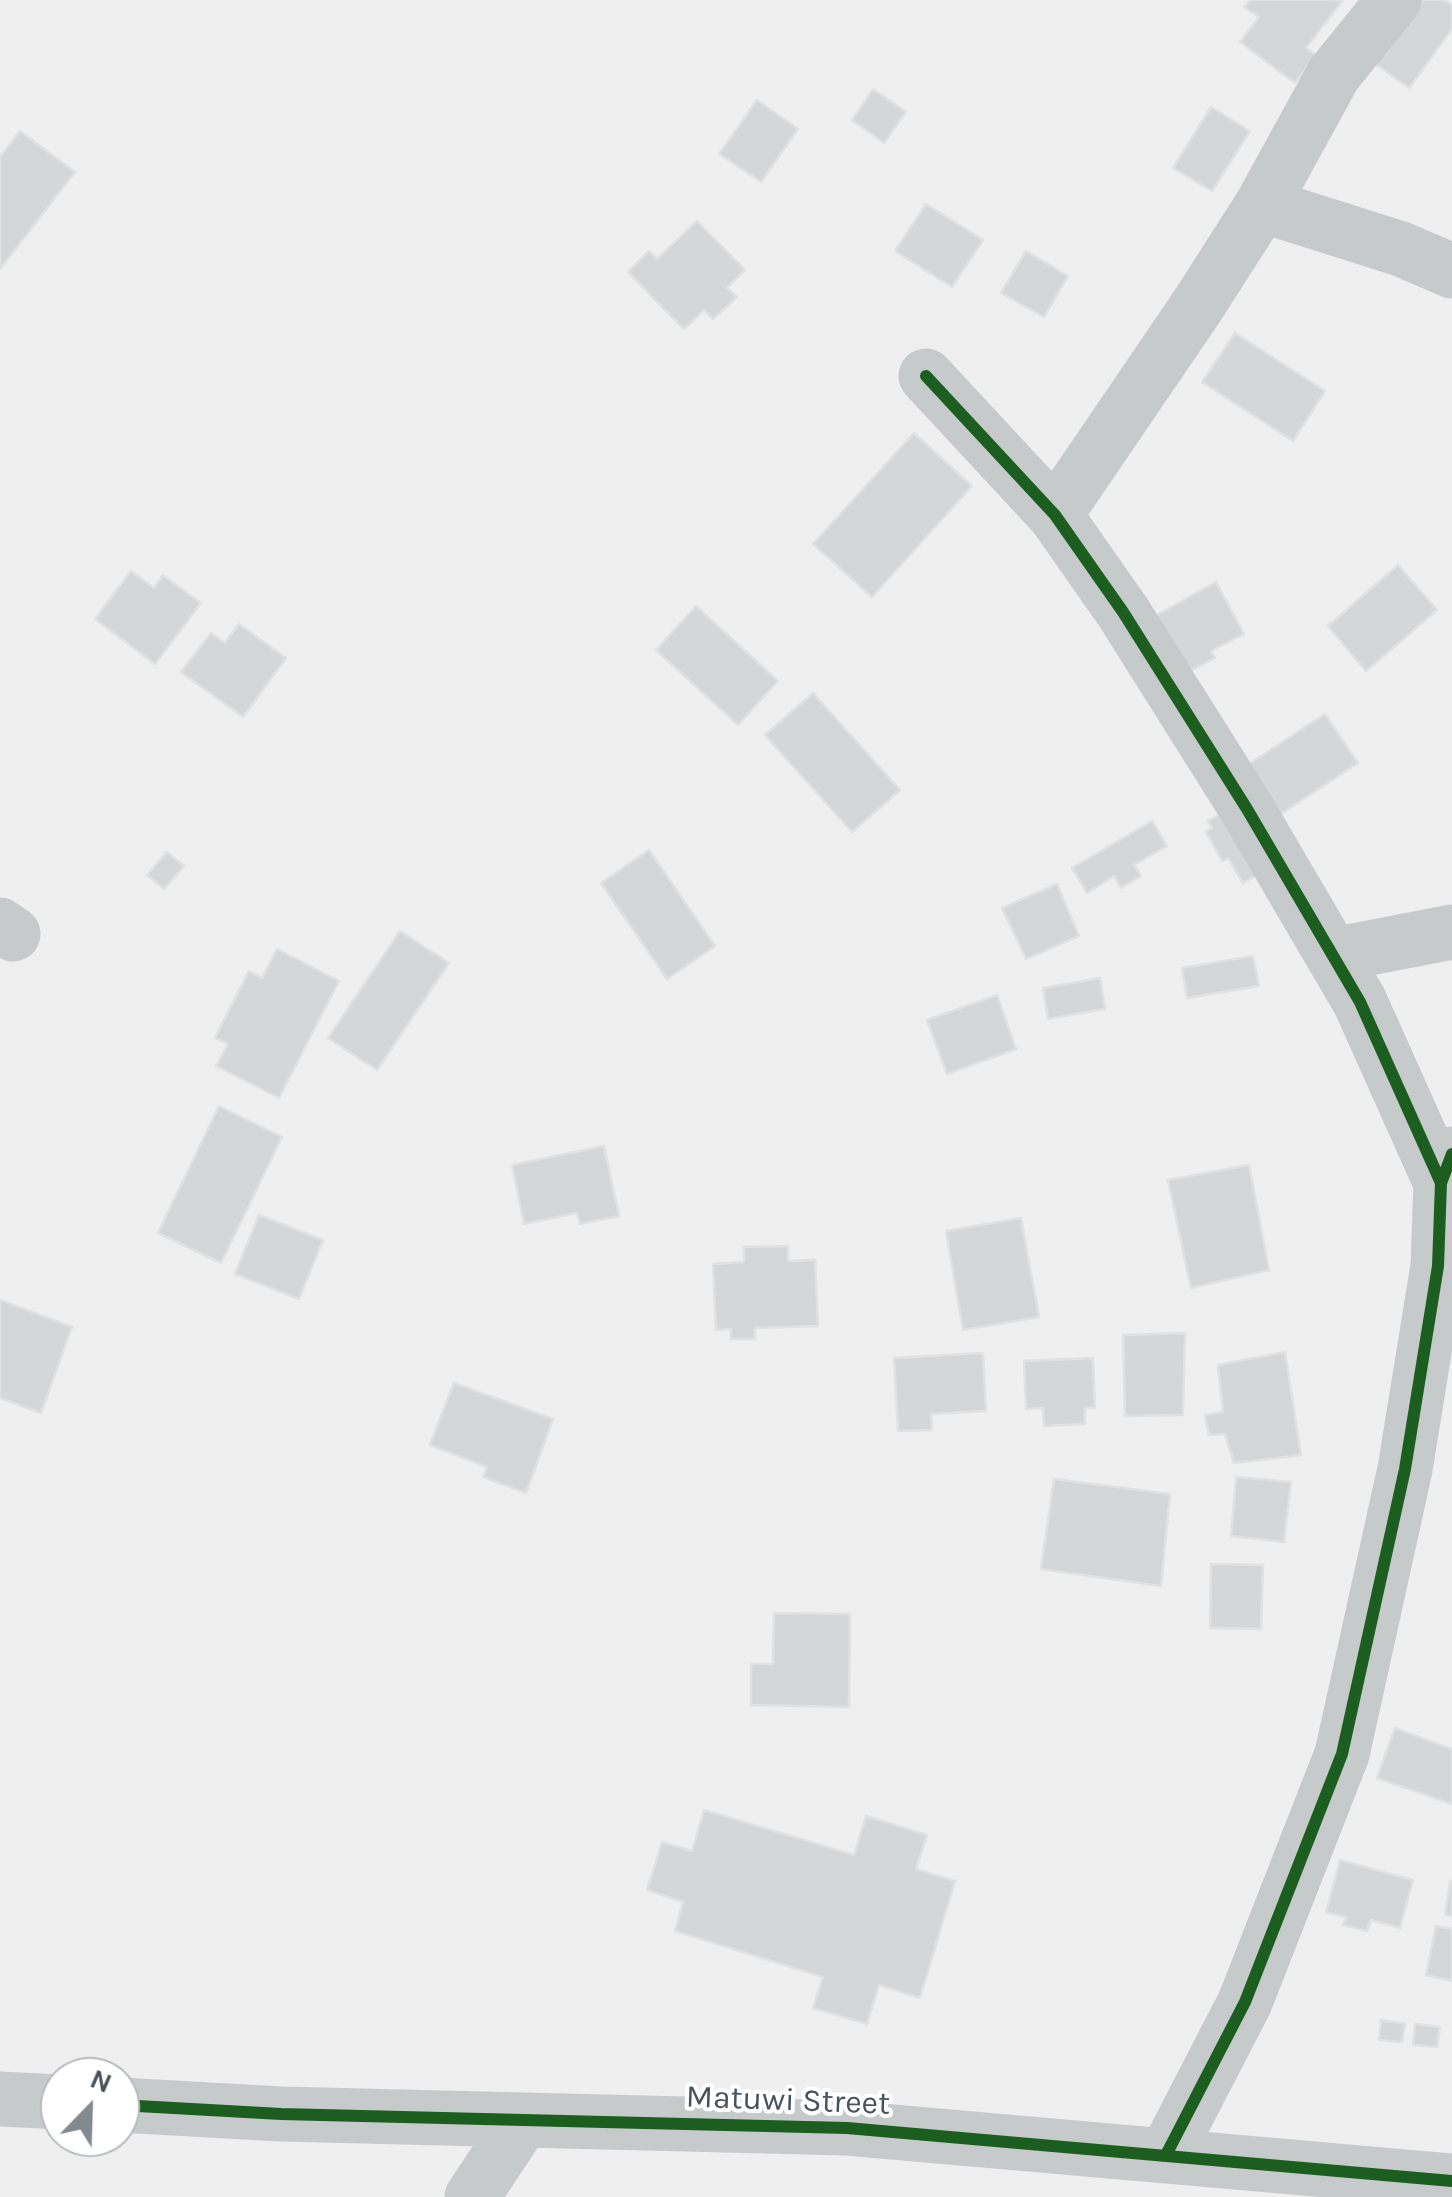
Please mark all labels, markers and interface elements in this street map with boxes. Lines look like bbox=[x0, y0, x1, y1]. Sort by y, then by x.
north arrow bbox=[40, 2057, 140, 2157]
text: N bbox=[85, 2062, 117, 2100]
street label: Matuwi Street bbox=[685, 2078, 891, 2124]

